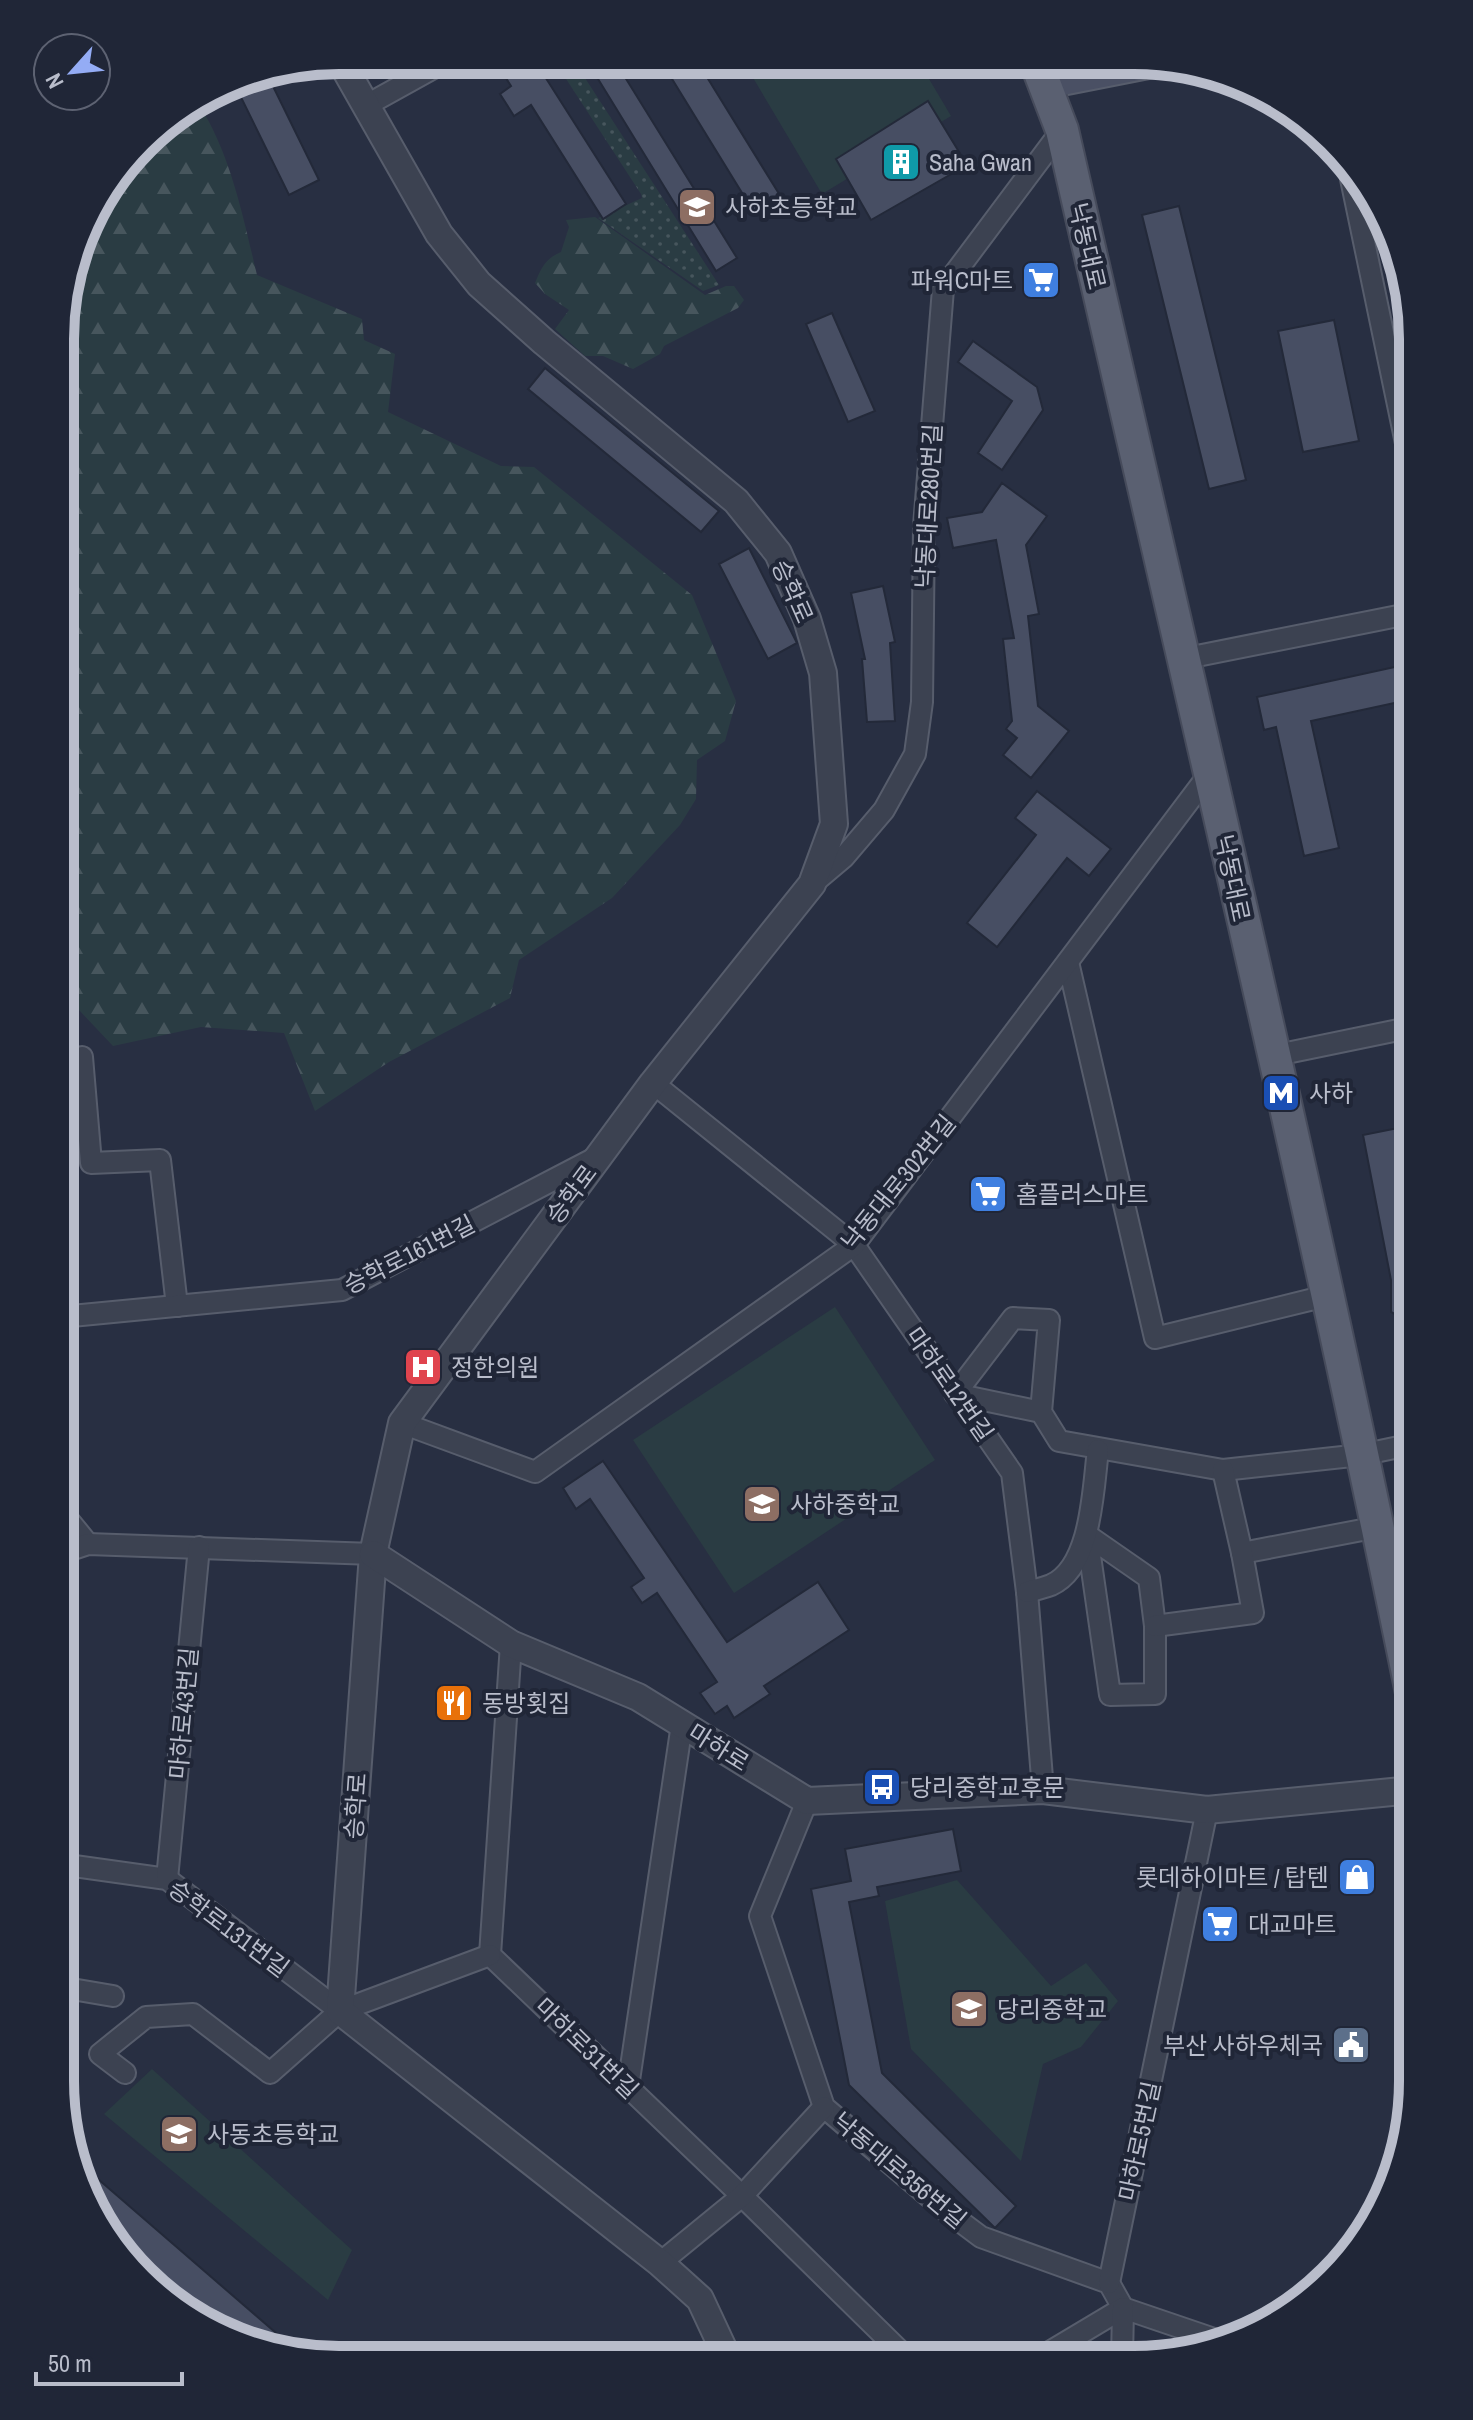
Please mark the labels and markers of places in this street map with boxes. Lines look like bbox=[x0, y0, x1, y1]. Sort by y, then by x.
building icon: Saha Gwan bbox=[880, 141, 922, 183]
place label: Saha Gwan bbox=[929, 146, 1032, 178]
school or university icon: 사하초등학교 bbox=[676, 186, 718, 228]
place label: 사하초등학교 bbox=[725, 191, 857, 223]
supermarket icon: 파워C마트 bbox=[1020, 259, 1062, 301]
place label: 파워C마트 bbox=[910, 264, 1013, 296]
metro station icon: 사하 bbox=[1260, 1072, 1302, 1114]
place label: 사하 bbox=[1309, 1077, 1353, 1109]
supermarket icon: 홈플러스마트 bbox=[967, 1173, 1009, 1215]
place label: 홈플러스마트 bbox=[1016, 1178, 1148, 1210]
hospital icon: 정한의원 bbox=[402, 1346, 444, 1388]
place label: 정한의원 bbox=[451, 1351, 539, 1383]
school or university icon: 사하중학교 bbox=[741, 1483, 783, 1525]
place label: 사하중학교 bbox=[790, 1488, 900, 1520]
restaurant icon: 동방횟집 bbox=[433, 1682, 475, 1724]
place label: 동방횟집 bbox=[482, 1687, 570, 1719]
bus stop icon: 당리중학교후문 bbox=[861, 1766, 903, 1808]
place label: 당리중학교후문 bbox=[910, 1771, 1065, 1803]
shop icon: 롯데하이마트 / 탑텐 bbox=[1336, 1856, 1378, 1898]
place label: 롯데하이마트 / 탑텐 bbox=[1136, 1861, 1329, 1893]
supermarket icon: 대교마트 bbox=[1199, 1903, 1241, 1945]
place label: 대교마트 bbox=[1248, 1908, 1336, 1940]
school or university icon: 당리중학교 bbox=[948, 1988, 990, 2030]
place label: 당리중학교 bbox=[997, 1993, 1107, 2025]
public building icon: 부산 사하우체국 bbox=[1330, 2024, 1372, 2066]
place label: 부산 사하우체국 bbox=[1163, 2029, 1323, 2061]
school or university icon: 사동초등학교 bbox=[158, 2113, 200, 2155]
place label: 사동초등학교 bbox=[207, 2118, 339, 2150]

